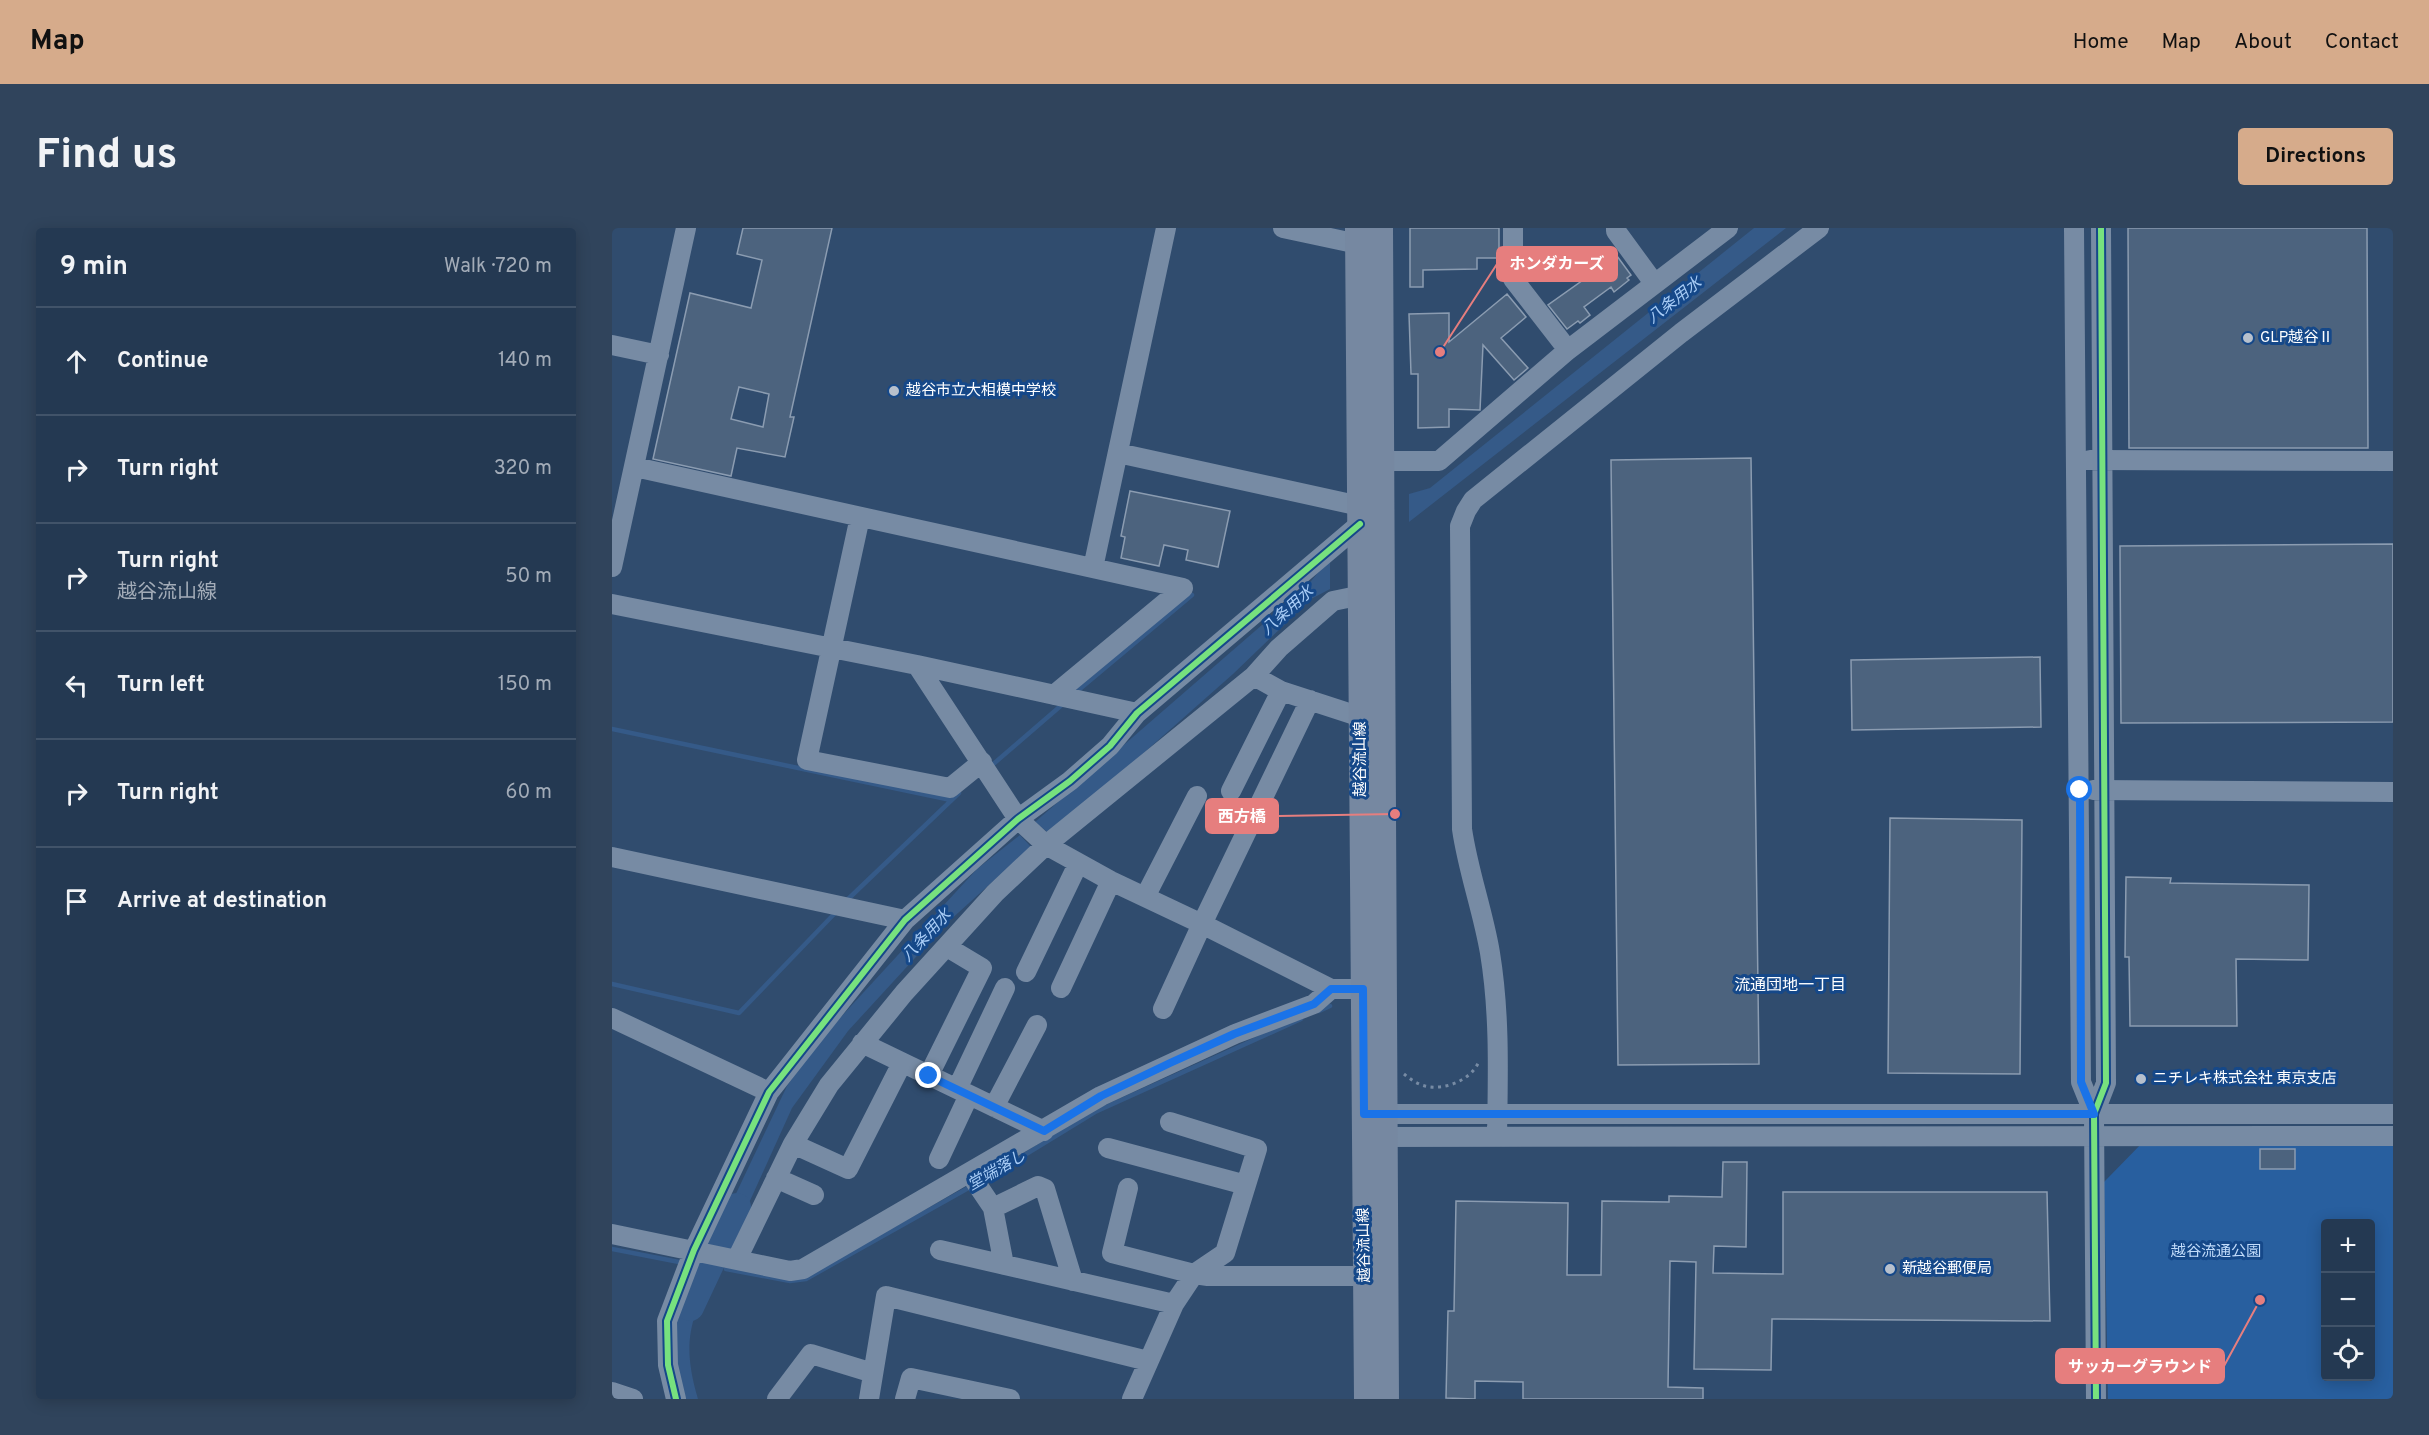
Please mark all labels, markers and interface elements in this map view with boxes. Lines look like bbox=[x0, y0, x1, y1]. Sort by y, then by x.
text: Map bbox=[30, 24, 85, 60]
text: Home bbox=[2073, 29, 2129, 56]
text: Map bbox=[2162, 29, 2201, 56]
text: About bbox=[2234, 29, 2292, 56]
text: Contact bbox=[2325, 29, 2399, 56]
button: Directions bbox=[2238, 128, 2393, 185]
text: Find us bbox=[36, 130, 177, 183]
callout: ホンダカーズ bbox=[1497, 247, 1617, 281]
text: 9 min bbox=[60, 251, 128, 284]
text: Walk · 720 m bbox=[444, 254, 552, 280]
text: ホンダカーズ bbox=[1509, 255, 1605, 275]
water label: 八条用水 bbox=[1644, 272, 1708, 329]
place label: GLP越谷Ⅱ bbox=[2260, 329, 2333, 348]
marker: GLP越谷Ⅱ bbox=[2241, 331, 2255, 345]
icon: ahead bbox=[60, 345, 93, 378]
text: Continue bbox=[117, 348, 208, 375]
text: 140 m bbox=[498, 348, 552, 374]
place label: 越谷市立大相模中学校 bbox=[905, 382, 1056, 401]
marker: 越谷市立大相模中学校 bbox=[887, 384, 901, 398]
icon: right bbox=[60, 453, 93, 486]
text: Turn right bbox=[117, 456, 219, 483]
text: 320 m bbox=[494, 456, 552, 482]
text: Turn right bbox=[117, 548, 219, 575]
icon: right bbox=[60, 561, 93, 594]
text: 50 m bbox=[505, 564, 552, 590]
text: 越谷流山線 bbox=[117, 580, 217, 606]
water label: 八条用水 bbox=[1258, 581, 1320, 640]
icon: left bbox=[60, 669, 93, 702]
text: Turn left bbox=[117, 672, 205, 699]
text: 150 m bbox=[498, 672, 552, 698]
street label: 越谷流山線 bbox=[1352, 721, 1371, 798]
route start bbox=[2066, 776, 2092, 802]
icon: right bbox=[60, 777, 93, 810]
text: Turn right bbox=[117, 780, 219, 807]
text: 60 m bbox=[506, 780, 552, 806]
callout: 西方橋 bbox=[1206, 799, 1278, 833]
text: 西方橋 bbox=[1218, 808, 1266, 828]
icon: arrive bbox=[60, 885, 93, 918]
text: Arrive at destination bbox=[117, 888, 327, 915]
water label: 八条用水 bbox=[898, 904, 957, 966]
district label: 流通団地一丁目 bbox=[1734, 976, 1846, 996]
route end bbox=[915, 1062, 941, 1088]
place label: ニチレキ株式会社 東京支店 bbox=[2153, 1070, 2337, 1089]
marker: ニチレキ株式会社 東京支店 bbox=[2134, 1072, 2148, 1086]
water label: 堂端落し bbox=[964, 1146, 1030, 1196]
street label: 越谷流山線 bbox=[1355, 1207, 1375, 1284]
map controls bbox=[2321, 1219, 2375, 1381]
button: + bbox=[2321, 1219, 2375, 1273]
park label: 越谷流通公園 bbox=[2170, 1243, 2261, 1262]
place label: 新越谷郵便局 bbox=[1902, 1260, 1992, 1279]
marker: 新越谷郵便局 bbox=[1883, 1262, 1897, 1276]
button: − bbox=[2321, 1273, 2375, 1327]
button: locate bbox=[2321, 1327, 2375, 1381]
callout: サッカーグラウンド bbox=[2056, 1349, 2224, 1383]
text: サッカーグラウンド bbox=[2068, 1357, 2212, 1378]

